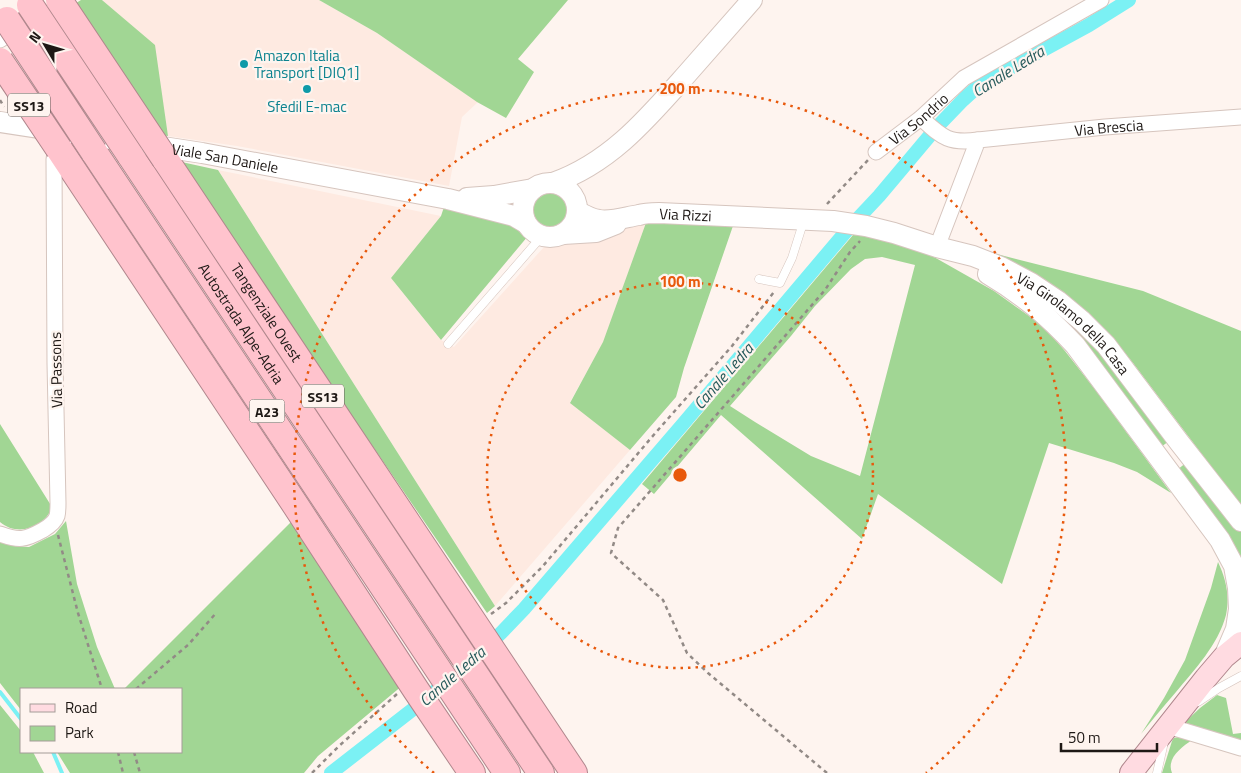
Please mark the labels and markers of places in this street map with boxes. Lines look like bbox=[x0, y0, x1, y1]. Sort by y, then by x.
place label: Amazon Italia Transport [DIQ1] bbox=[254, 44, 359, 84]
marker: Amazon Italia Transport [DIQ1] bbox=[238, 58, 250, 70]
marker: Sfedil E-mac bbox=[301, 83, 313, 95]
place label: Sfedil E-mac bbox=[267, 95, 347, 118]
centre of rings bbox=[671, 466, 689, 484]

